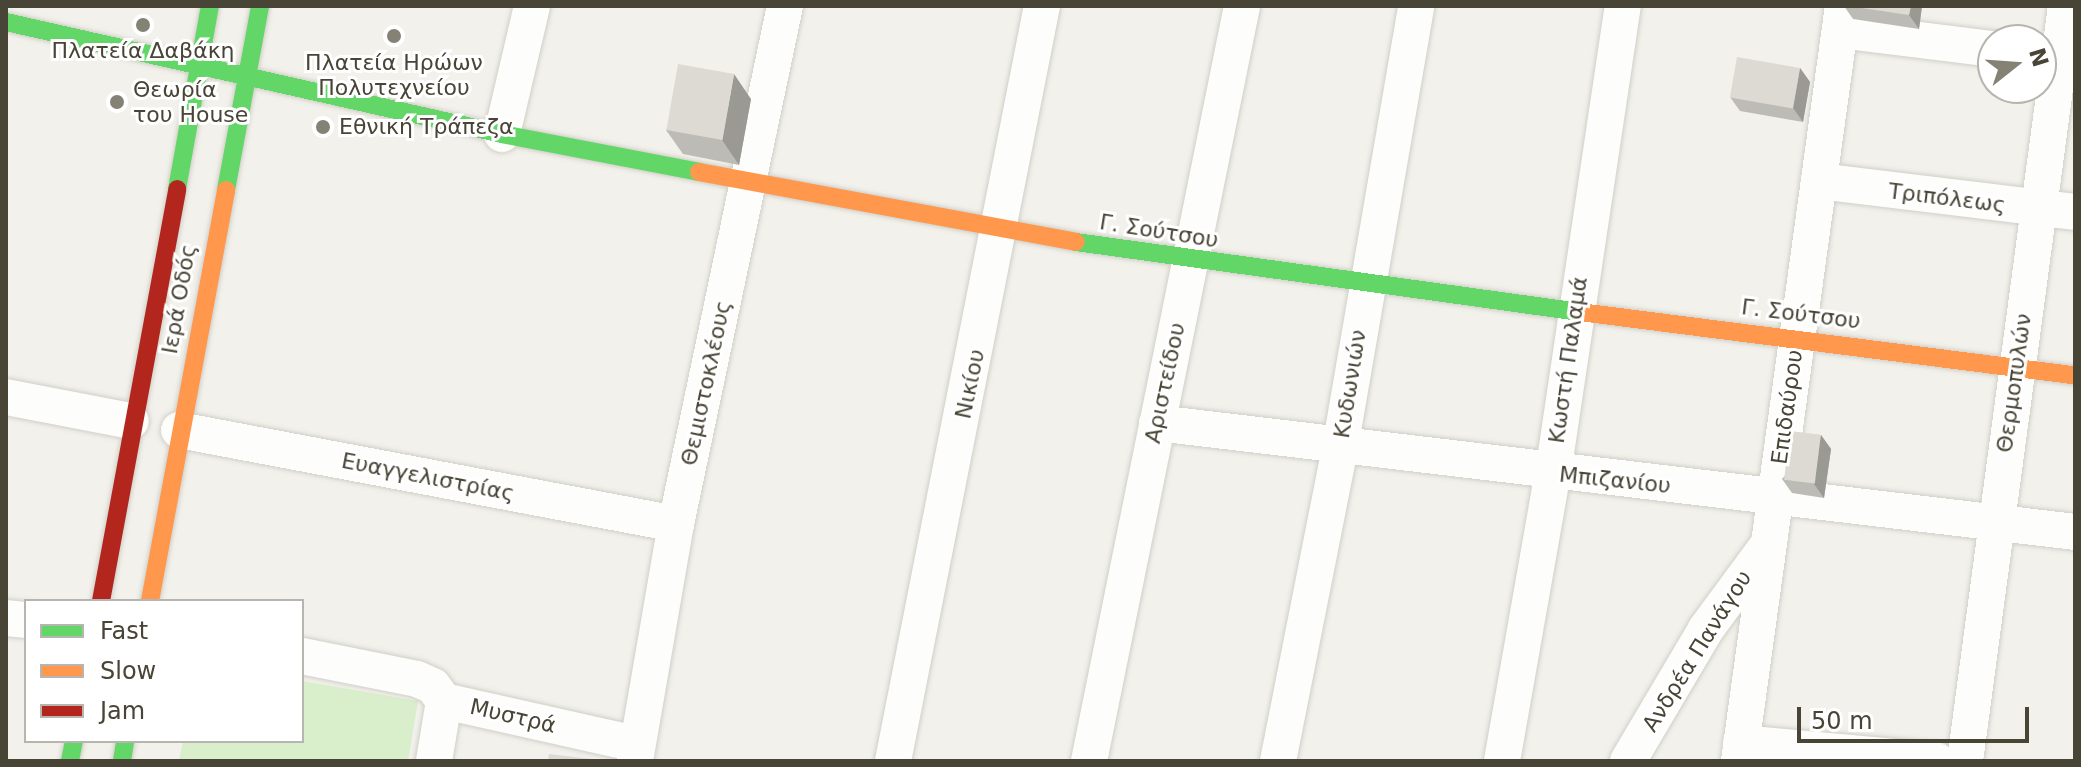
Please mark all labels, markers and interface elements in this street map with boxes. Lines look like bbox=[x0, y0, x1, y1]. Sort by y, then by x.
marker: Πλατεία Δαβάκη bbox=[134, 16, 152, 34]
north arrow bbox=[1977, 24, 2057, 104]
marker: Πλατεία Ηρώων Πολυτεχνείου bbox=[385, 27, 403, 45]
place label: Πλατεία Δαβάκη bbox=[51, 38, 235, 64]
text: N bbox=[2024, 45, 2053, 70]
place label: Πλατεία Ηρώων Πολυτεχνείου bbox=[305, 49, 483, 100]
place label: Θεωρία του House bbox=[133, 76, 248, 128]
marker: Θεωρία του House bbox=[108, 93, 126, 111]
place label: Εθνική Τράπεζα bbox=[339, 114, 514, 140]
marker: Εθνική Τράπεζα bbox=[314, 118, 332, 136]
street label: Τριπόλεως bbox=[1887, 178, 2007, 218]
street label: Γ. Σούτσου bbox=[1098, 209, 1220, 253]
street label: Ιερά Οδός bbox=[156, 242, 202, 356]
street label: Κωστή Παλαμά bbox=[1543, 275, 1593, 445]
street label: Γ. Σούτσου bbox=[1740, 294, 1862, 334]
street label: Θεμιστοκλέους bbox=[676, 298, 736, 468]
street label: Θερμοπυλών bbox=[1991, 312, 2037, 454]
street label: Αριστείδου bbox=[1139, 320, 1191, 446]
street label: Κυδωνιών bbox=[1328, 328, 1372, 440]
street label: Νικίου bbox=[950, 347, 990, 421]
street label: Επιδαύρου bbox=[1766, 348, 1808, 466]
street label: Ευαγγελιστρίας bbox=[339, 447, 517, 507]
street label: Μπιζανίου bbox=[1558, 461, 1672, 499]
street label: Ανδρέα Πανάγου bbox=[1637, 565, 1757, 737]
legend bbox=[24, 599, 304, 743]
text: Fast bbox=[100, 617, 148, 645]
text: Slow bbox=[100, 657, 156, 685]
scale bar bbox=[1801, 691, 2033, 741]
street label: Μυστρά bbox=[467, 693, 559, 739]
text: Jam bbox=[100, 697, 145, 725]
text: 50 m bbox=[1811, 707, 1873, 735]

